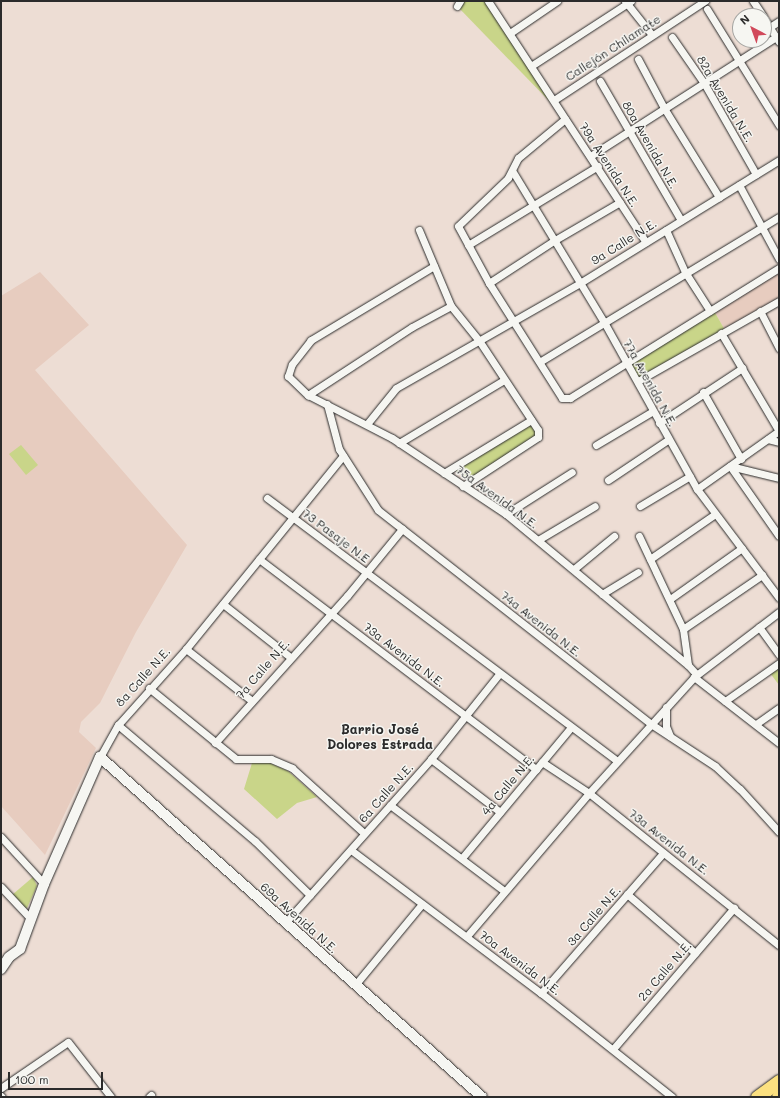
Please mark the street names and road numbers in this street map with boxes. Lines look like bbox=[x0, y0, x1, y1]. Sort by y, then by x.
street label: Callejón Chilamate bbox=[563, 12, 663, 84]
street label: 82a Avenida N.E. bbox=[694, 53, 756, 145]
street label: 80a Avenida N.E. bbox=[619, 99, 681, 191]
street label: 79a Avenida N.E. bbox=[576, 120, 642, 210]
street label: 9a Calle N.E. bbox=[589, 216, 659, 268]
street label: 77a Avenida N.E. bbox=[620, 337, 680, 429]
street label: 75a Avenida N.E. bbox=[453, 462, 541, 532]
street label: 73 Pasaje N.E bbox=[300, 506, 372, 566]
street label: 74a Avenida N.E. bbox=[498, 588, 584, 660]
street label: 73a Avenida N.E. bbox=[361, 620, 447, 690]
street label: 7a Calle N.E. bbox=[233, 636, 293, 702]
street label: 8a Calle N.E. bbox=[113, 644, 173, 710]
street label: 4a Calle N.E. bbox=[479, 752, 537, 818]
street label: 6a Calle N.E. bbox=[356, 760, 416, 826]
street label: 73a Avenida N.E. bbox=[626, 806, 712, 878]
street label: 69a Avenida N.E. bbox=[258, 880, 340, 956]
street label: 3a Calle N.E. bbox=[564, 883, 624, 949]
street label: 70a Avenida N.E. bbox=[476, 928, 564, 998]
street label: 2a Calle N.E. bbox=[635, 938, 695, 1004]

